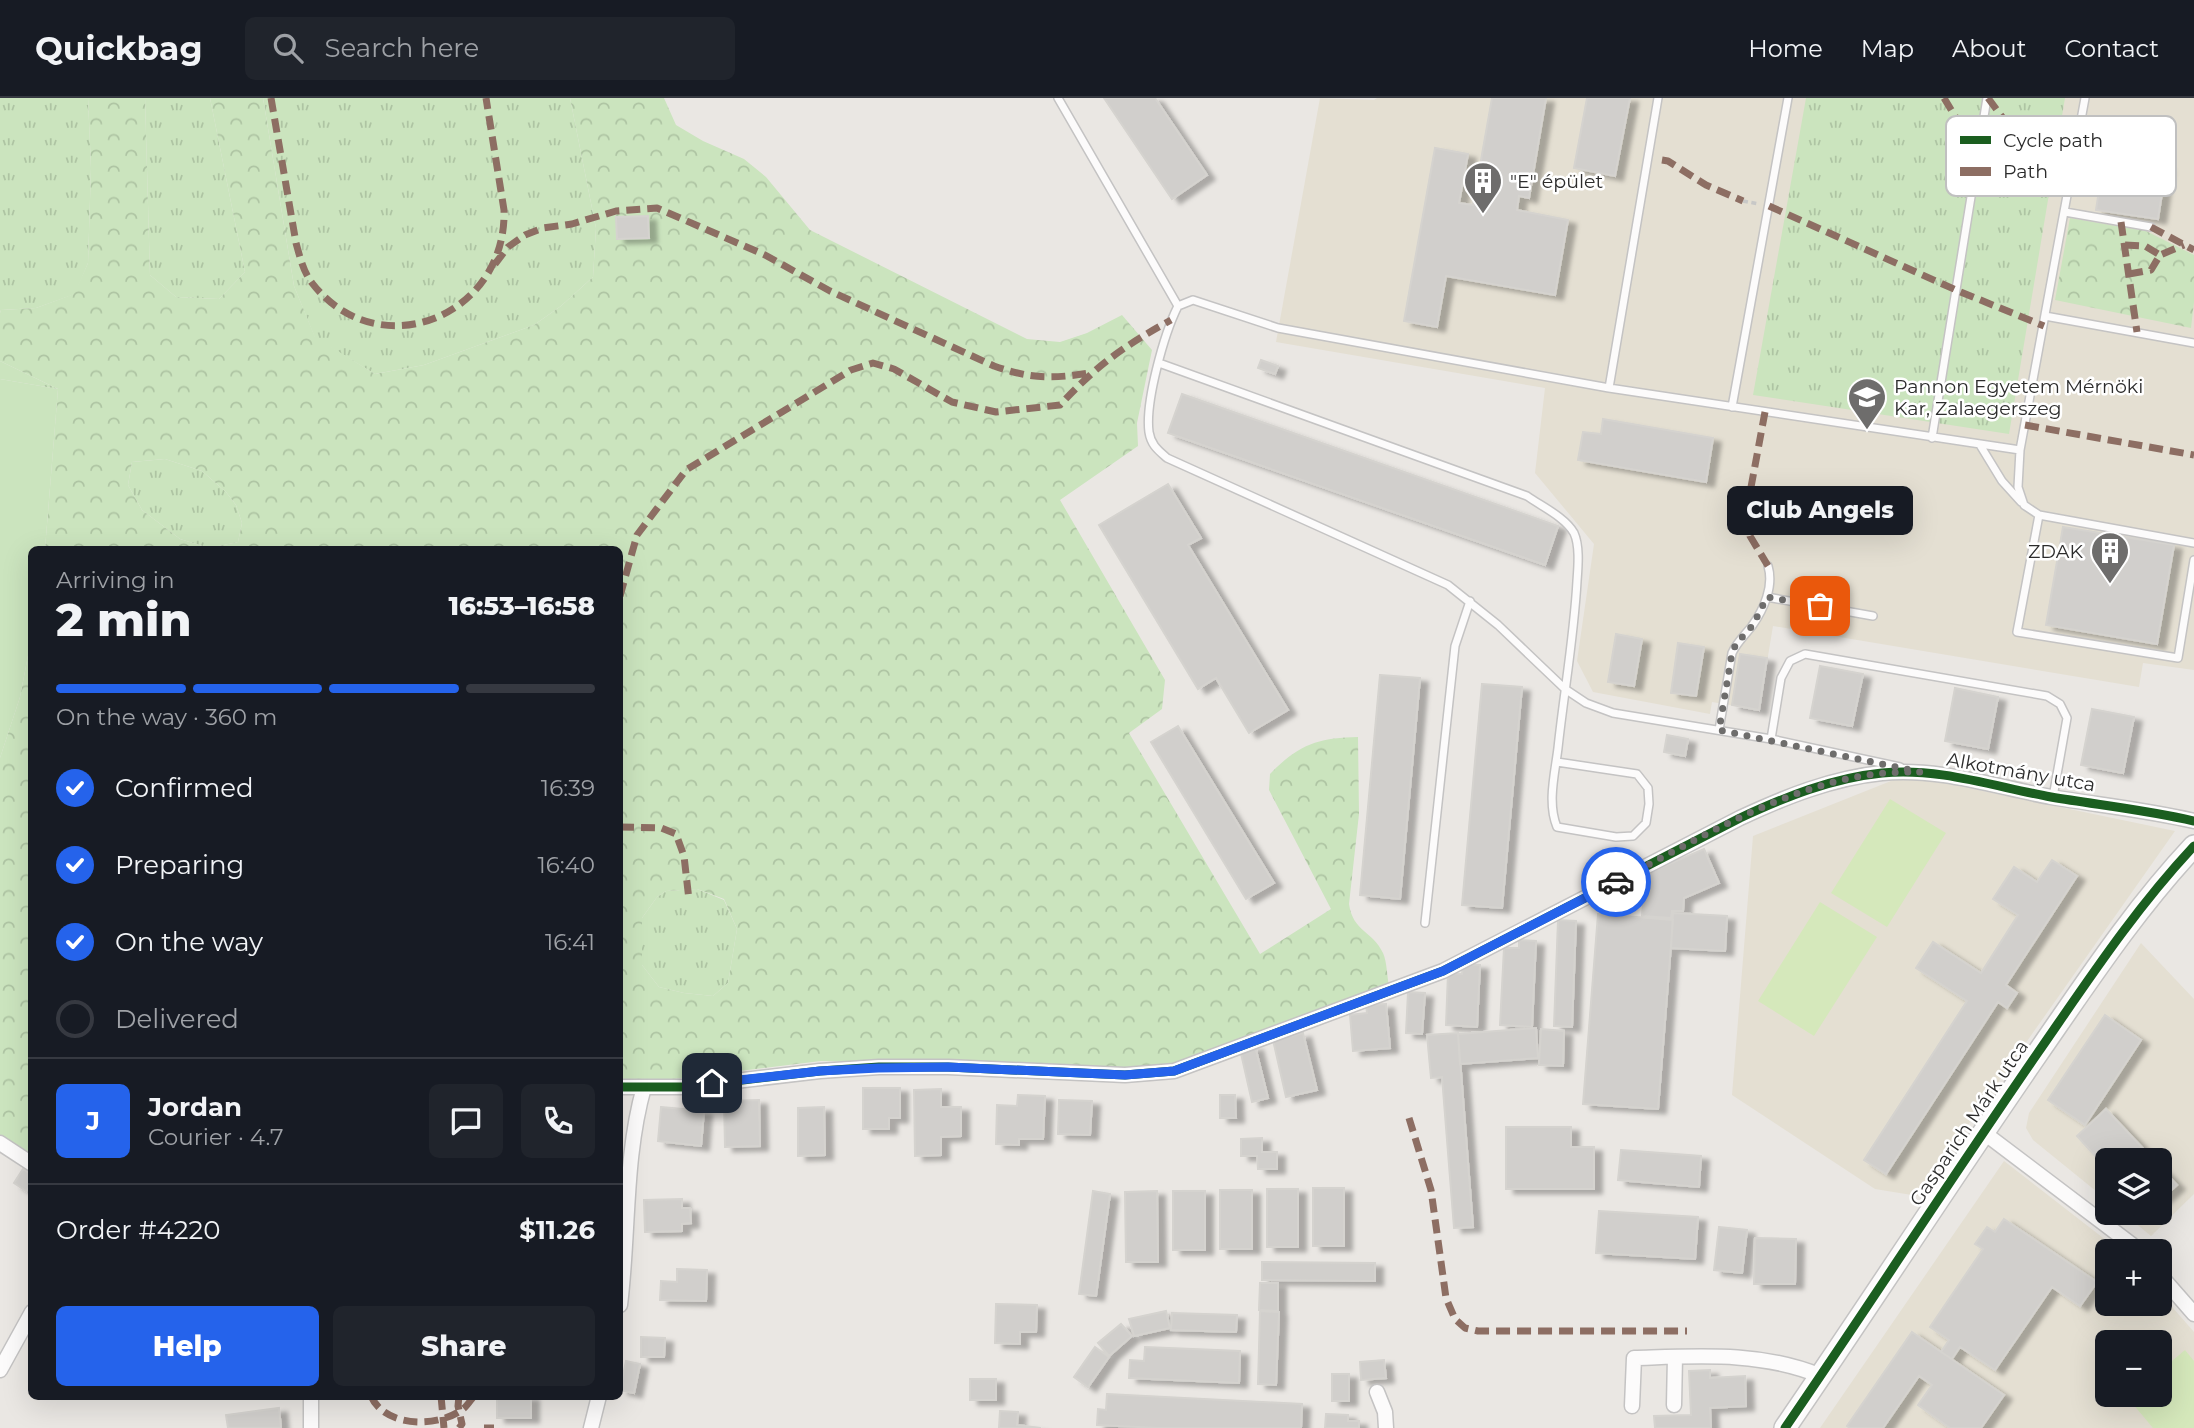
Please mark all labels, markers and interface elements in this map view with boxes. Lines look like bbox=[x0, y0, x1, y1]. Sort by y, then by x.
search box bbox=[245, 17, 735, 80]
text: Quickbag bbox=[35, 28, 203, 68]
icon: search bbox=[269, 29, 307, 67]
text: Search here bbox=[325, 32, 479, 64]
text: Home bbox=[1748, 34, 1823, 63]
text: Map bbox=[1861, 34, 1914, 63]
text: About bbox=[1952, 34, 2026, 63]
text: Contact bbox=[2064, 34, 2159, 63]
legend bbox=[1946, 116, 2176, 196]
text: Cycle path bbox=[2003, 129, 2103, 152]
building icon: "E" épület bbox=[1462, 160, 1504, 215]
text: Path bbox=[2003, 160, 2048, 183]
place label: "E" épület bbox=[1510, 170, 1604, 193]
place label: Pannon Egyetem Mérnöki Kar, Zalaegerszeg bbox=[1894, 375, 2143, 420]
school or university icon: Pannon Egyetem Mérnöki Kar, Zalaegerszeg bbox=[1846, 376, 1888, 431]
callout: Club Angels bbox=[1727, 487, 1913, 536]
text: Club Angels bbox=[1746, 496, 1894, 524]
building icon: ZDAK bbox=[2089, 530, 2131, 585]
place label: ZDAK bbox=[2028, 540, 2083, 563]
text: Arriving in bbox=[56, 566, 175, 594]
pin bbox=[1790, 576, 1850, 636]
icon: bag bbox=[1801, 587, 1839, 625]
text: 16:53–16:58 bbox=[449, 590, 595, 622]
text: 2 min bbox=[56, 591, 191, 648]
text: On the way · 360 m bbox=[56, 703, 278, 731]
street label: Alkotmány utca bbox=[1945, 748, 2097, 796]
icon: check bbox=[56, 769, 94, 807]
text: Confirmed bbox=[115, 772, 254, 804]
text: 16:39 bbox=[541, 774, 595, 802]
icon: check bbox=[56, 846, 94, 884]
courier bbox=[1581, 847, 1651, 917]
text: Preparing bbox=[115, 849, 244, 881]
text: 16:40 bbox=[537, 851, 595, 879]
icon: car bbox=[1597, 863, 1635, 901]
icon: check bbox=[56, 923, 94, 961]
text: On the way bbox=[115, 926, 263, 958]
text: 16:41 bbox=[545, 928, 595, 956]
text: Delivered bbox=[115, 1003, 239, 1035]
street label: Gasparich Márk utca bbox=[1905, 1036, 2033, 1210]
pin bbox=[682, 1053, 742, 1113]
icon: home bbox=[693, 1064, 731, 1102]
button: chat bbox=[429, 1084, 503, 1158]
button: phone bbox=[521, 1084, 595, 1158]
text: Jordan bbox=[148, 1091, 242, 1123]
text: J bbox=[86, 1105, 100, 1137]
text: Courier · 4.7 bbox=[148, 1123, 284, 1151]
map controls bbox=[2095, 1148, 2172, 1407]
button: layers bbox=[2095, 1148, 2172, 1225]
text: Order #4220 bbox=[56, 1214, 220, 1246]
text: $11.26 bbox=[519, 1214, 595, 1246]
button: + bbox=[2095, 1239, 2172, 1316]
button: Help bbox=[56, 1306, 319, 1386]
button: Share bbox=[333, 1306, 595, 1386]
button: − bbox=[2095, 1330, 2172, 1407]

